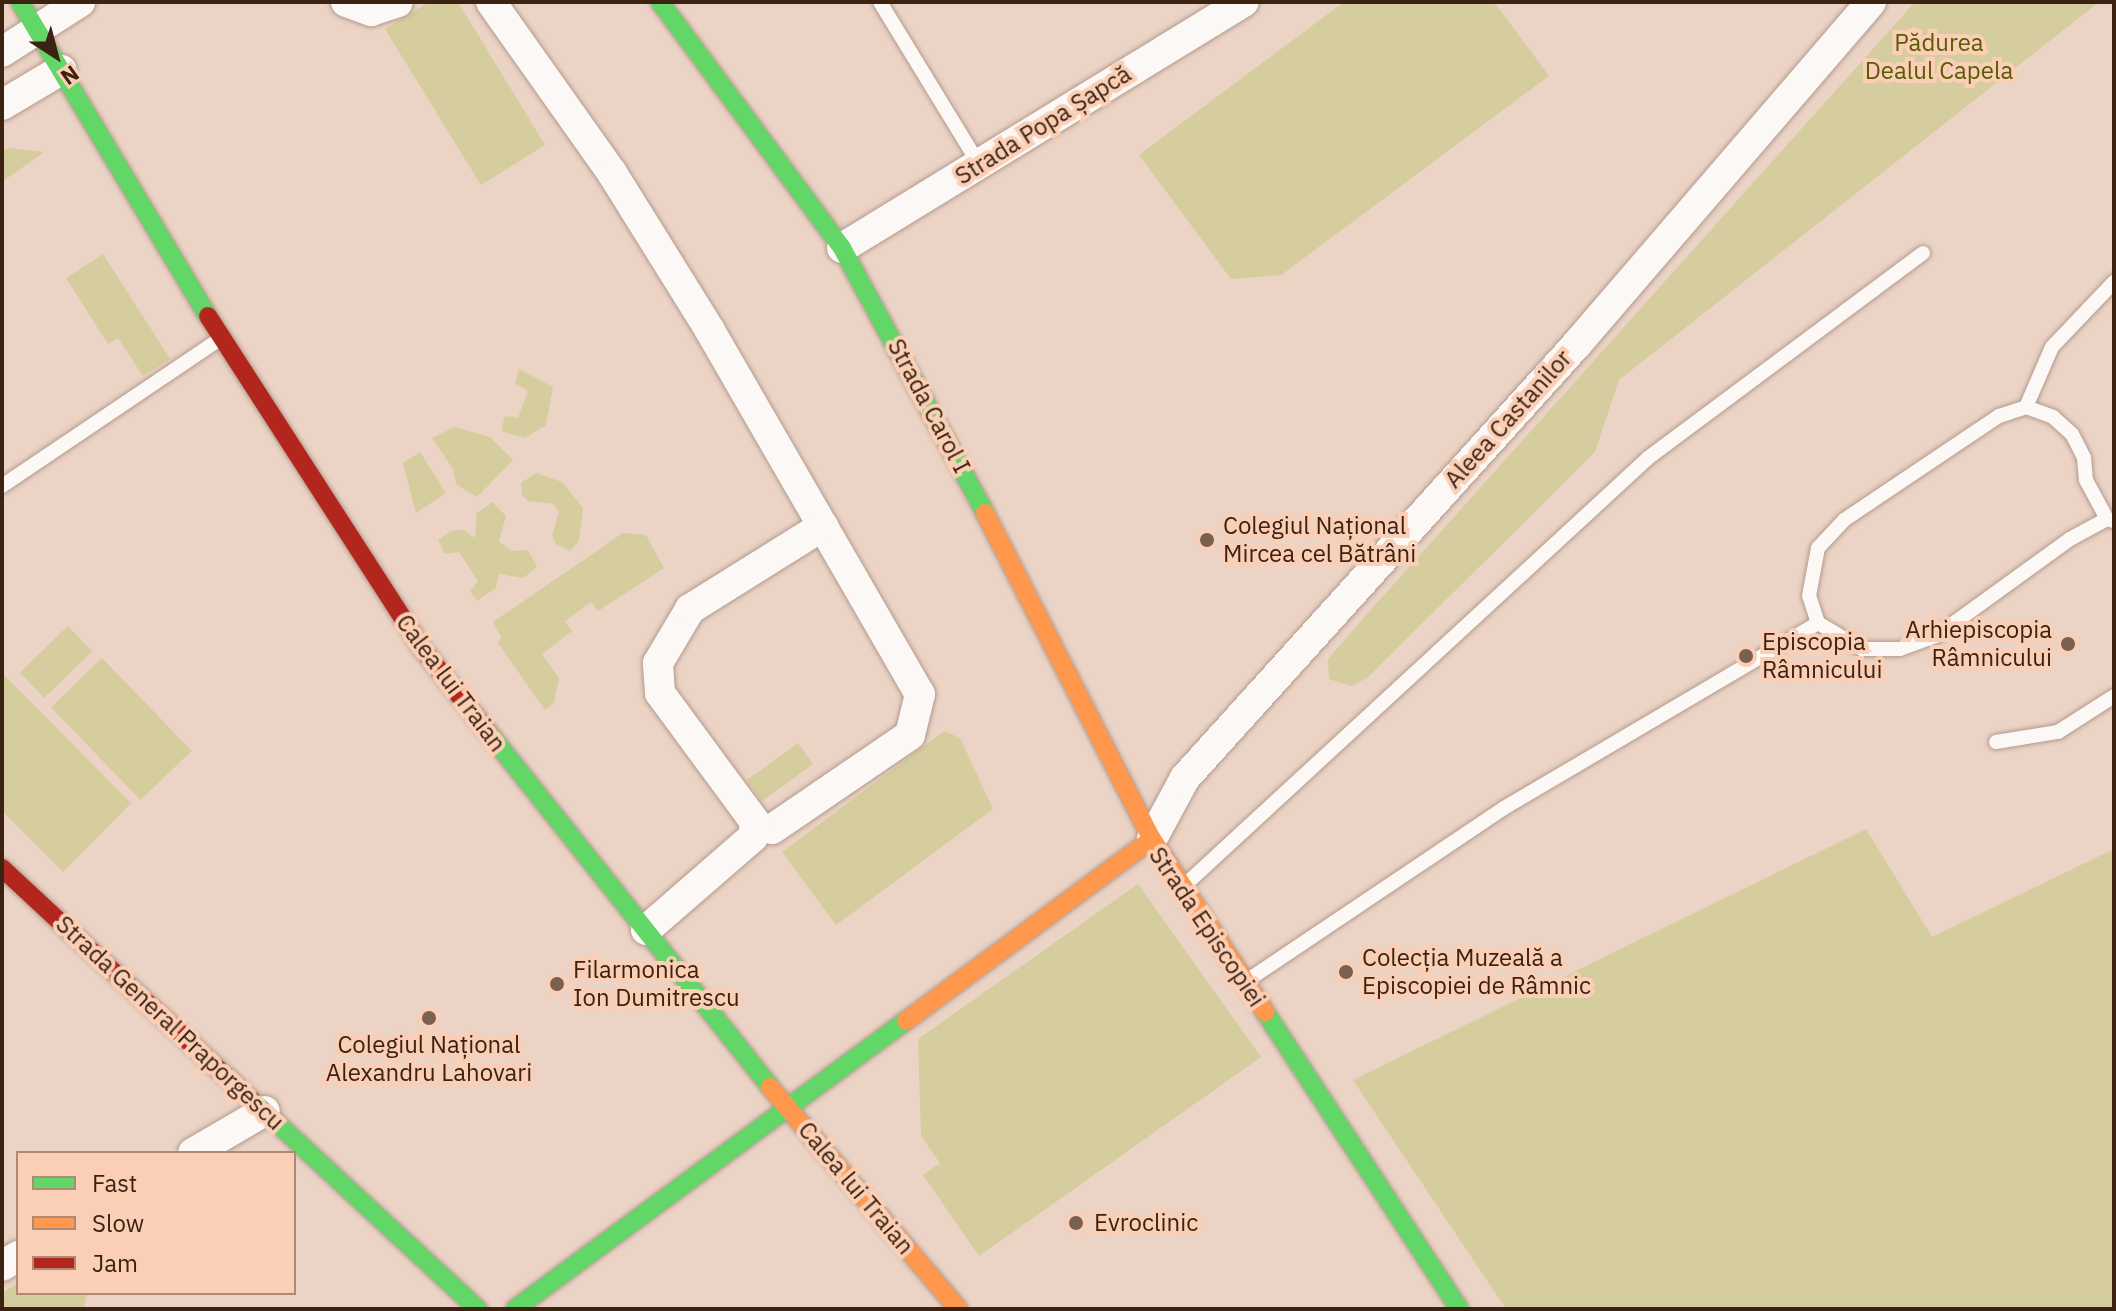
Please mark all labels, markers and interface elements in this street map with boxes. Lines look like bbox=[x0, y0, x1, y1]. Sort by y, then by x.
north arrow bbox=[16, 16, 96, 96]
park label: Pădurea Dealul Capela bbox=[1865, 29, 2013, 85]
text: N bbox=[55, 59, 85, 92]
street label: Strada Popa Șapcă bbox=[950, 59, 1136, 191]
street label: Strada Carol I bbox=[882, 334, 976, 478]
street label: Aleea Castanilor bbox=[1439, 344, 1577, 494]
place label: Colegiul Național Mircea cel Bătrâni bbox=[1223, 512, 1416, 568]
marker: Colegiul Național Mircea cel Bătrâni bbox=[1198, 531, 1216, 549]
street label: Calea lui Traian bbox=[390, 609, 512, 757]
place label: Arhiepiscopia Râmnicului bbox=[1905, 616, 2052, 672]
place label: Episcopia Râmnicului bbox=[1762, 628, 1882, 684]
marker: Arhiepiscopia Râmnicului bbox=[2059, 635, 2077, 653]
marker: Episcopia Râmnicului bbox=[1737, 647, 1755, 665]
street label: Strada Episcopiei bbox=[1143, 842, 1271, 1012]
street label: Strada General Praporgescu bbox=[50, 910, 290, 1136]
place label: Colecția Muzeală a Episcopiei de Râmnic bbox=[1362, 944, 1591, 1000]
place label: Filarmonica Ion Dumitrescu bbox=[573, 956, 740, 1012]
marker: Colecția Muzeală a Episcopiei de Râmnic bbox=[1337, 963, 1355, 981]
marker: Filarmonica Ion Dumitrescu bbox=[548, 975, 566, 993]
marker: Colegiul Național Alexandru Lahovari bbox=[420, 1009, 438, 1027]
place label: Colegiul Național Alexandru Lahovari bbox=[326, 1031, 532, 1087]
street label: Calea lui Traian bbox=[792, 1116, 920, 1260]
legend bbox=[16, 1151, 296, 1295]
text: Fast bbox=[92, 1167, 137, 1199]
text: Slow bbox=[92, 1207, 144, 1239]
place label: Evroclinic bbox=[1094, 1209, 1198, 1237]
marker: Evroclinic bbox=[1065, 1212, 1087, 1234]
text: Jam bbox=[92, 1247, 138, 1279]

